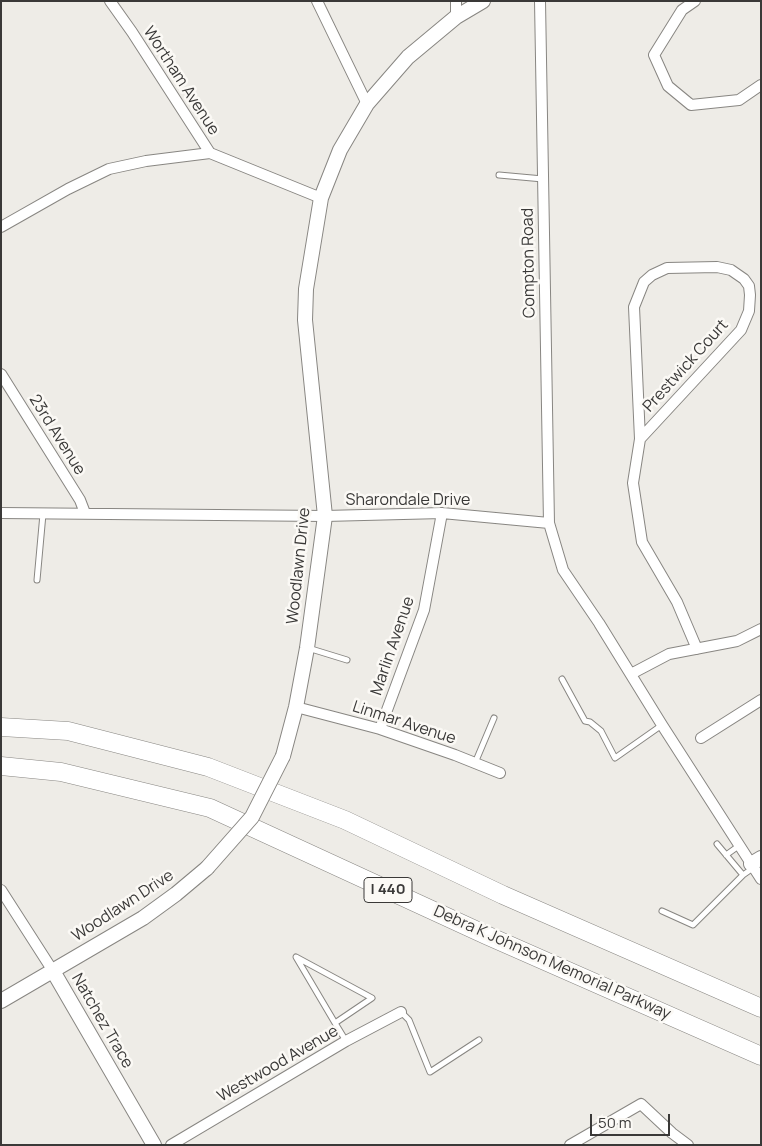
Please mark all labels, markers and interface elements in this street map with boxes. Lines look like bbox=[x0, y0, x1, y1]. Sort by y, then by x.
street label: Wortham Avenue bbox=[139, 23, 223, 139]
street label: Compton Road bbox=[518, 208, 540, 318]
street label: Prestwick Court bbox=[639, 316, 733, 416]
street label: 23rd Avenue bbox=[25, 391, 89, 479]
street label: Sharondale Drive bbox=[346, 491, 470, 511]
street label: Woodlawn Drive bbox=[283, 507, 315, 625]
street label: Marlin Avenue bbox=[367, 594, 419, 698]
street label: Linmar Avenue bbox=[350, 697, 458, 749]
street label: Woodlawn Drive bbox=[69, 866, 177, 946]
road number: I 440 bbox=[364, 878, 412, 902]
street label: Debra K Johnson Memorial Parkway bbox=[430, 902, 674, 1024]
street label: Natchez Trace bbox=[67, 970, 137, 1072]
street label: Westwood Avenue bbox=[214, 1022, 342, 1106]
scale bar bbox=[592, 1104, 672, 1136]
text: 50 m bbox=[598, 1112, 632, 1133]

